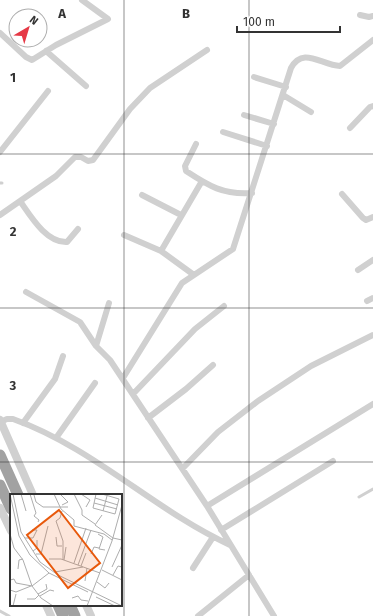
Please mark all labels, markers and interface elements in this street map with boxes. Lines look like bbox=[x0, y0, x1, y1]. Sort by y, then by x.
text: A bbox=[57, 6, 66, 21]
text: B bbox=[182, 6, 190, 21]
north arrow bbox=[8, 8, 48, 48]
scale bar bbox=[237, 8, 340, 34]
text: N bbox=[27, 13, 41, 28]
text: 100 m bbox=[243, 15, 275, 29]
text: 1 bbox=[10, 70, 16, 85]
text: 2 bbox=[10, 224, 17, 239]
text: 3 bbox=[9, 378, 17, 393]
inset map bbox=[10, 494, 122, 606]

